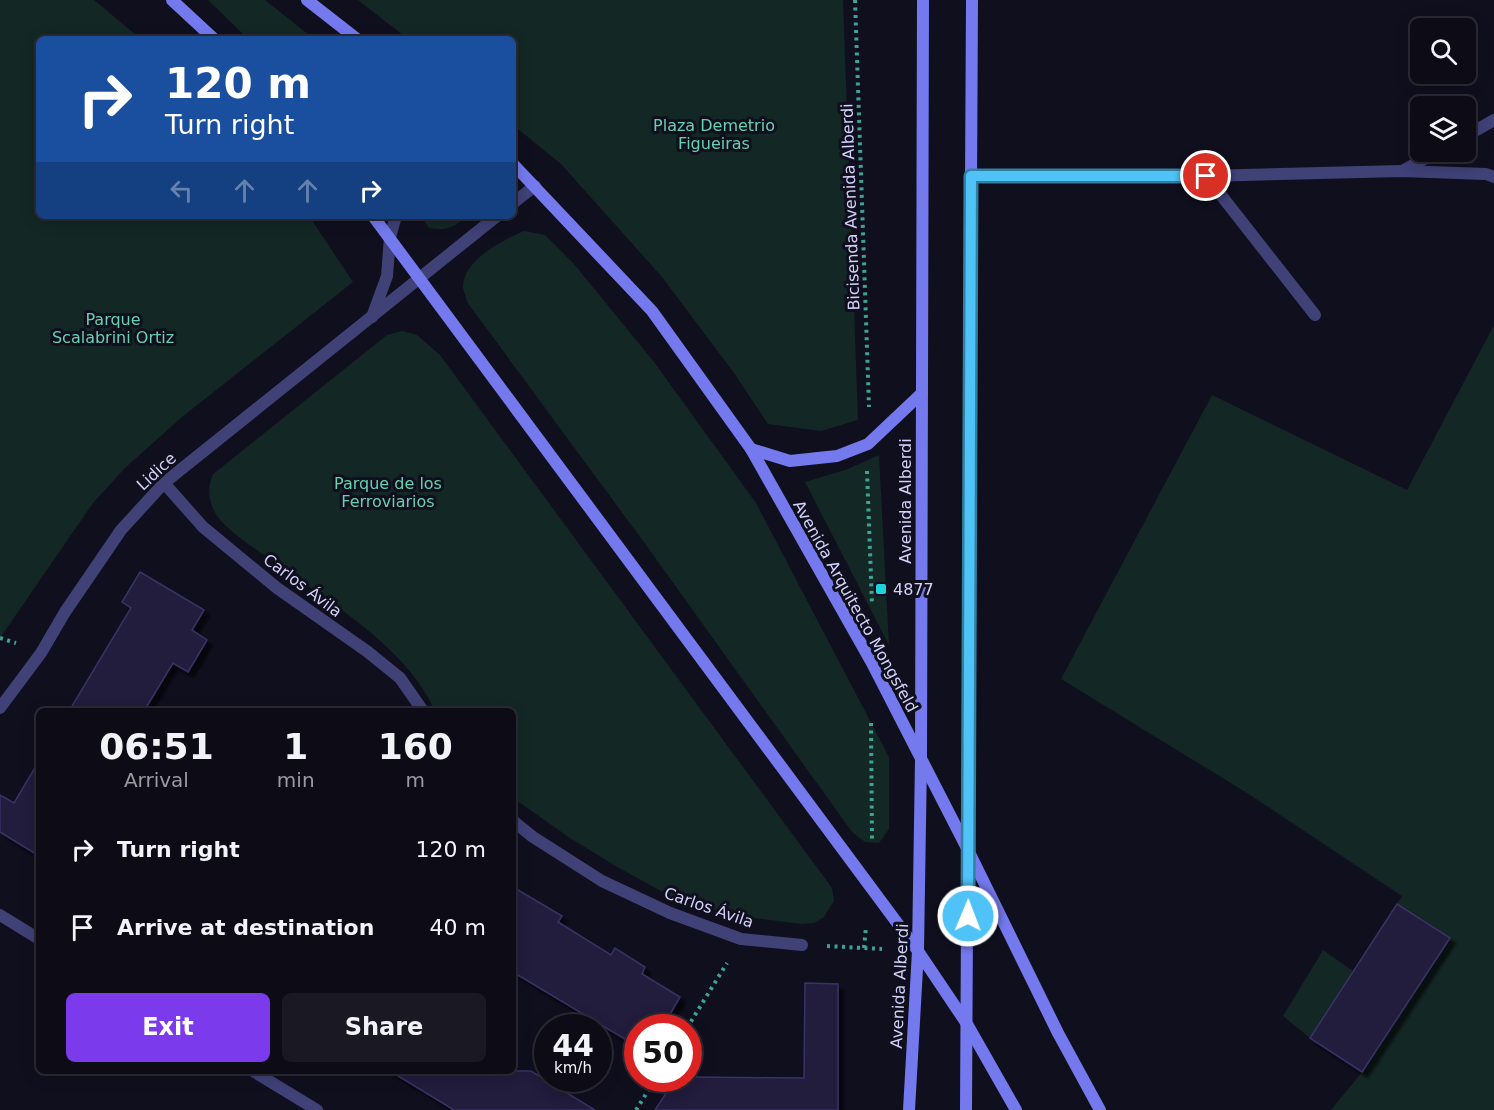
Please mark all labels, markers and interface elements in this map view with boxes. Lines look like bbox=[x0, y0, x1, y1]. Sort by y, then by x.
map controls bbox=[1410, 18, 1476, 162]
button: search bbox=[1410, 18, 1476, 84]
text: 120 m bbox=[165, 59, 311, 108]
icon: right bbox=[66, 60, 144, 138]
button: layers bbox=[1410, 96, 1476, 162]
street label: Bicisenda Avenida Alberdi bbox=[837, 103, 864, 311]
text: Turn right bbox=[165, 109, 294, 140]
park label: Plaza Demetrio Figueiras bbox=[653, 116, 775, 153]
pin bbox=[1180, 150, 1231, 201]
icon: arrive bbox=[1189, 159, 1222, 192]
icon: left bbox=[165, 174, 198, 207]
icon: ahead bbox=[228, 174, 261, 207]
icon: ahead bbox=[291, 174, 324, 207]
icon: right bbox=[354, 174, 387, 207]
park label: Parque Scalabrini Ortiz bbox=[52, 310, 174, 347]
street label: Avenida Alberdi bbox=[896, 438, 915, 564]
street label: Lidice bbox=[133, 449, 180, 494]
park label: Parque de los Ferroviarios bbox=[334, 474, 442, 511]
street label: Avenida Arquitecto Mongsfeld bbox=[789, 497, 922, 716]
street label: Carlos Ávila bbox=[260, 550, 346, 621]
place label: 4877 bbox=[893, 580, 934, 599]
marker: 4877 bbox=[874, 582, 888, 596]
text: 06:51 bbox=[99, 726, 214, 767]
text: 1 bbox=[283, 726, 308, 767]
text: 160 bbox=[378, 726, 453, 767]
text: Arrival bbox=[124, 768, 189, 792]
text: min bbox=[277, 768, 315, 792]
text: m bbox=[406, 768, 425, 792]
icon: right bbox=[66, 833, 99, 866]
text: Turn right bbox=[117, 837, 240, 862]
text: 120 m bbox=[416, 837, 486, 862]
street label: Carlos Ávila bbox=[662, 883, 756, 932]
position arrow bbox=[936, 884, 1000, 948]
icon: arrive bbox=[66, 911, 99, 944]
text: Arrive at destination bbox=[117, 915, 374, 940]
text: 40 m bbox=[430, 915, 486, 940]
street label: Avenida Alberdi bbox=[887, 923, 912, 1049]
button: Exit bbox=[66, 993, 270, 1062]
button: Share bbox=[282, 993, 486, 1062]
speed limit sign: 50 bbox=[624, 1014, 702, 1092]
text: 44 bbox=[552, 1028, 594, 1063]
text: km/h bbox=[554, 1059, 592, 1077]

